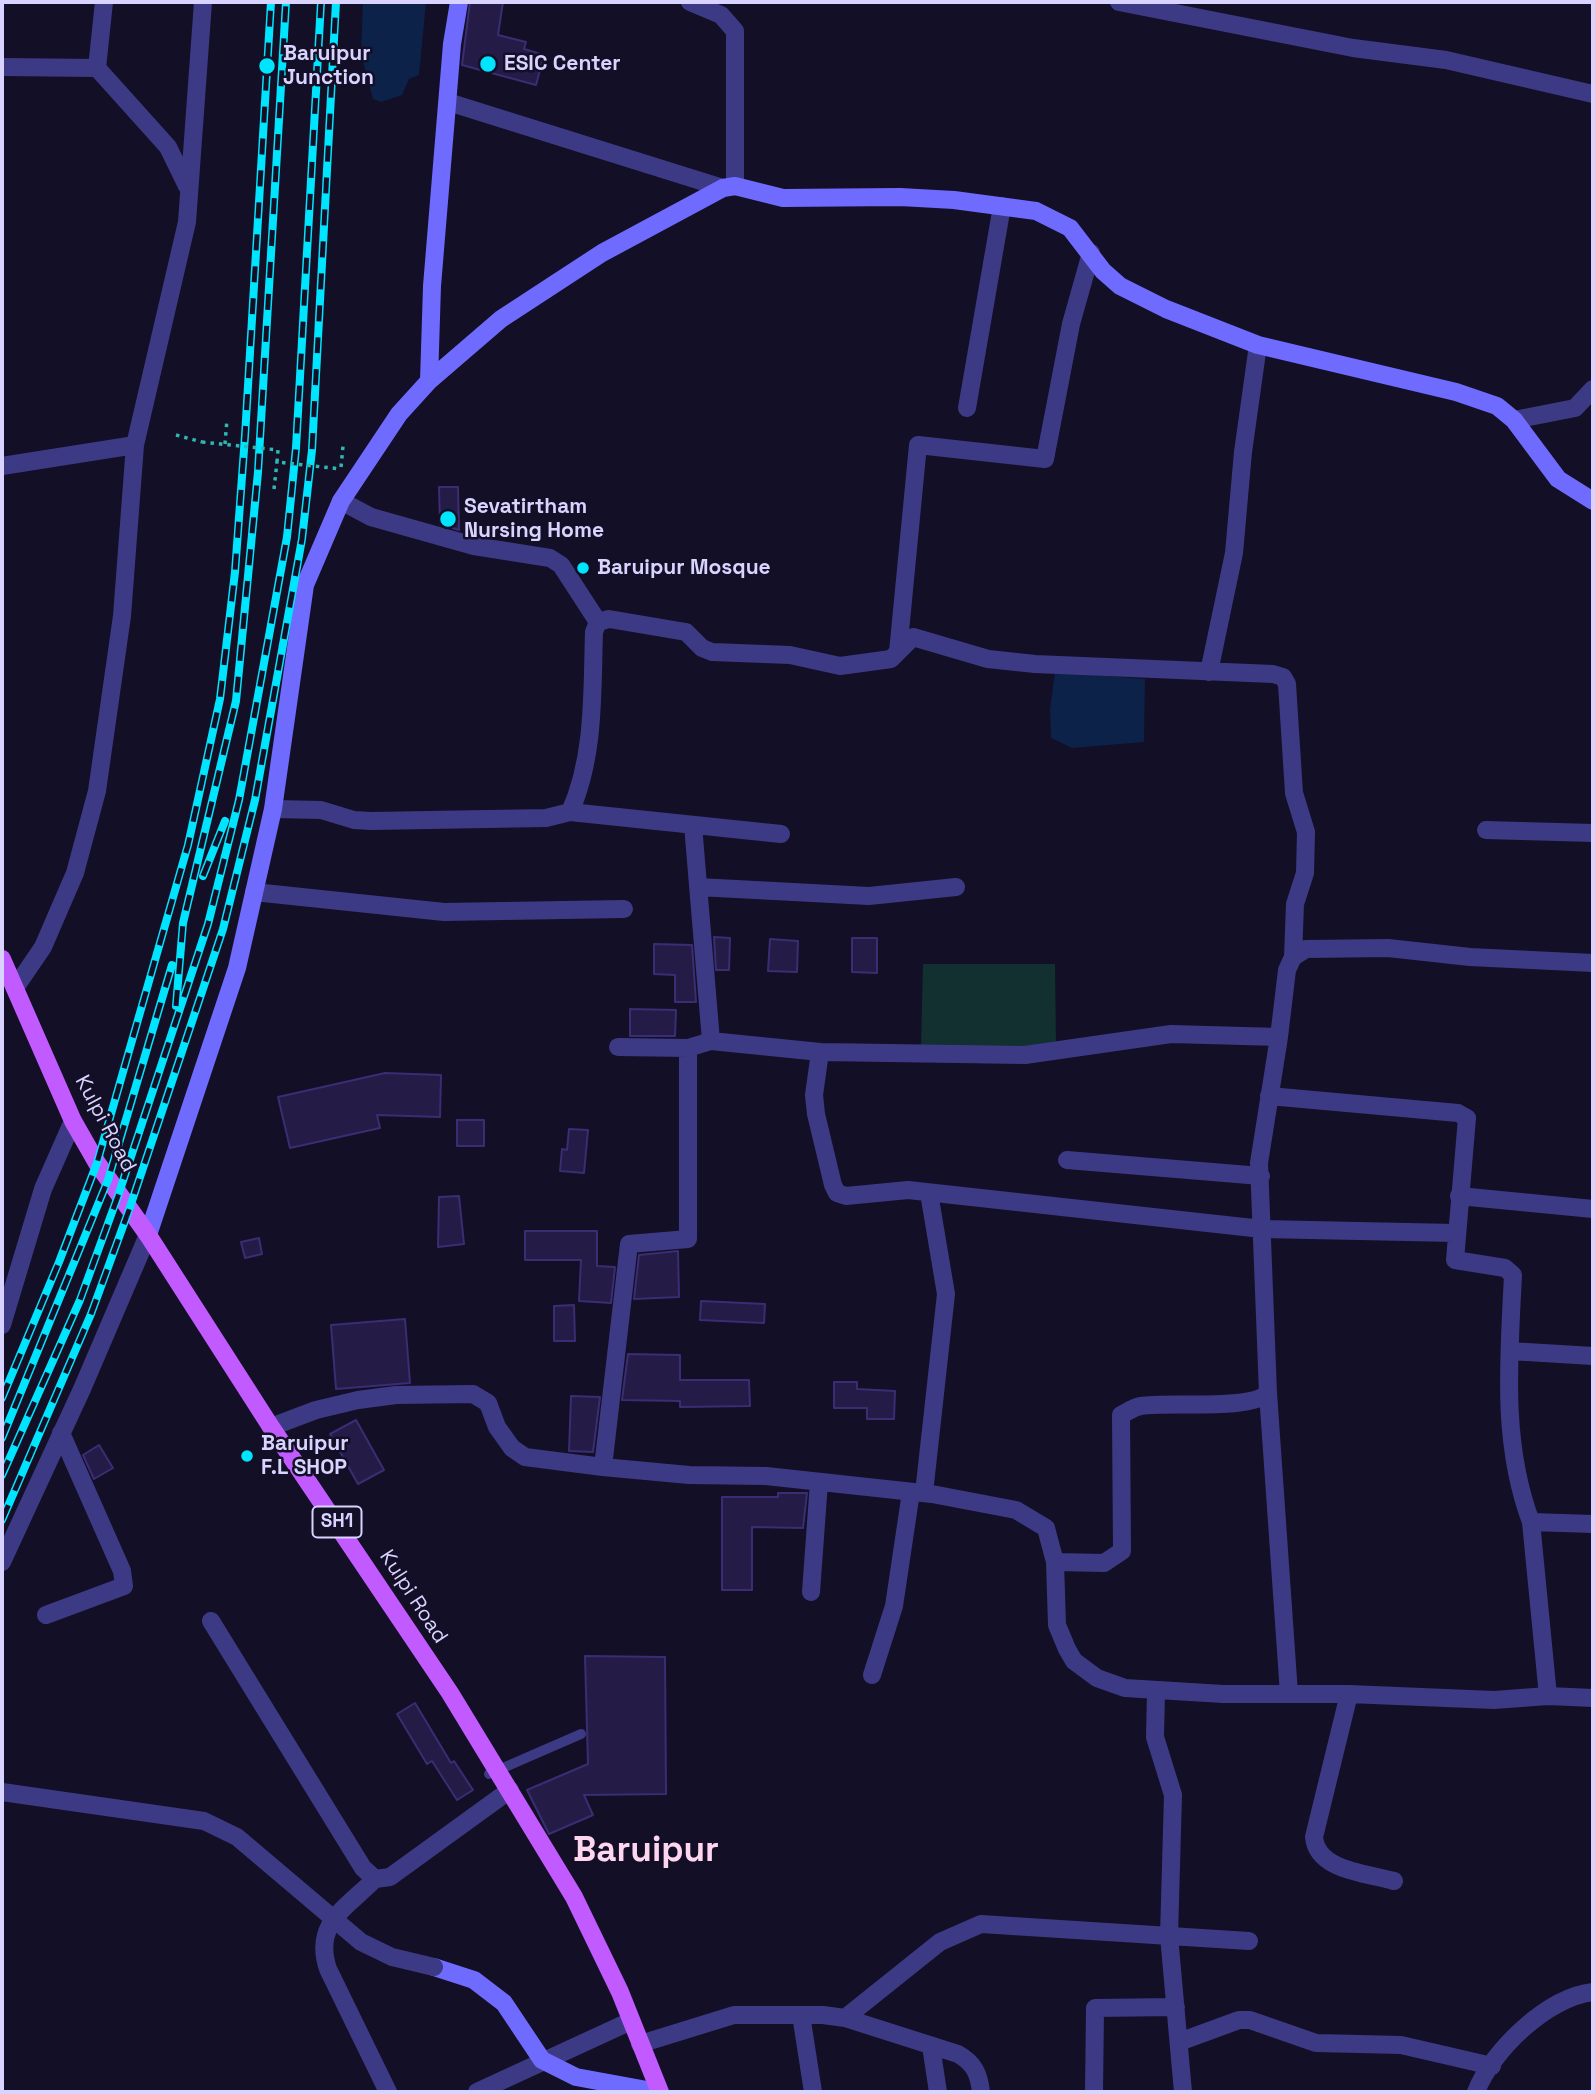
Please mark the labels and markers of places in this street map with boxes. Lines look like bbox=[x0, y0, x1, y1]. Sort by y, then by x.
place label: Baruipur Junction bbox=[283, 41, 374, 91]
place label: ESIC Center bbox=[504, 51, 621, 77]
marker: ESIC Center bbox=[478, 54, 498, 74]
marker: Baruipur Junction bbox=[257, 56, 277, 76]
place label: Sevatirtham Nursing Home bbox=[464, 494, 604, 544]
marker: Sevatirtham Nursing Home bbox=[438, 509, 458, 529]
place label: Baruipur Mosque bbox=[597, 555, 771, 581]
marker: Baruipur Mosque bbox=[575, 560, 591, 576]
place label: Baruipur F.L SHOP bbox=[261, 1431, 349, 1481]
marker: Baruipur F.L SHOP bbox=[239, 1448, 255, 1464]

